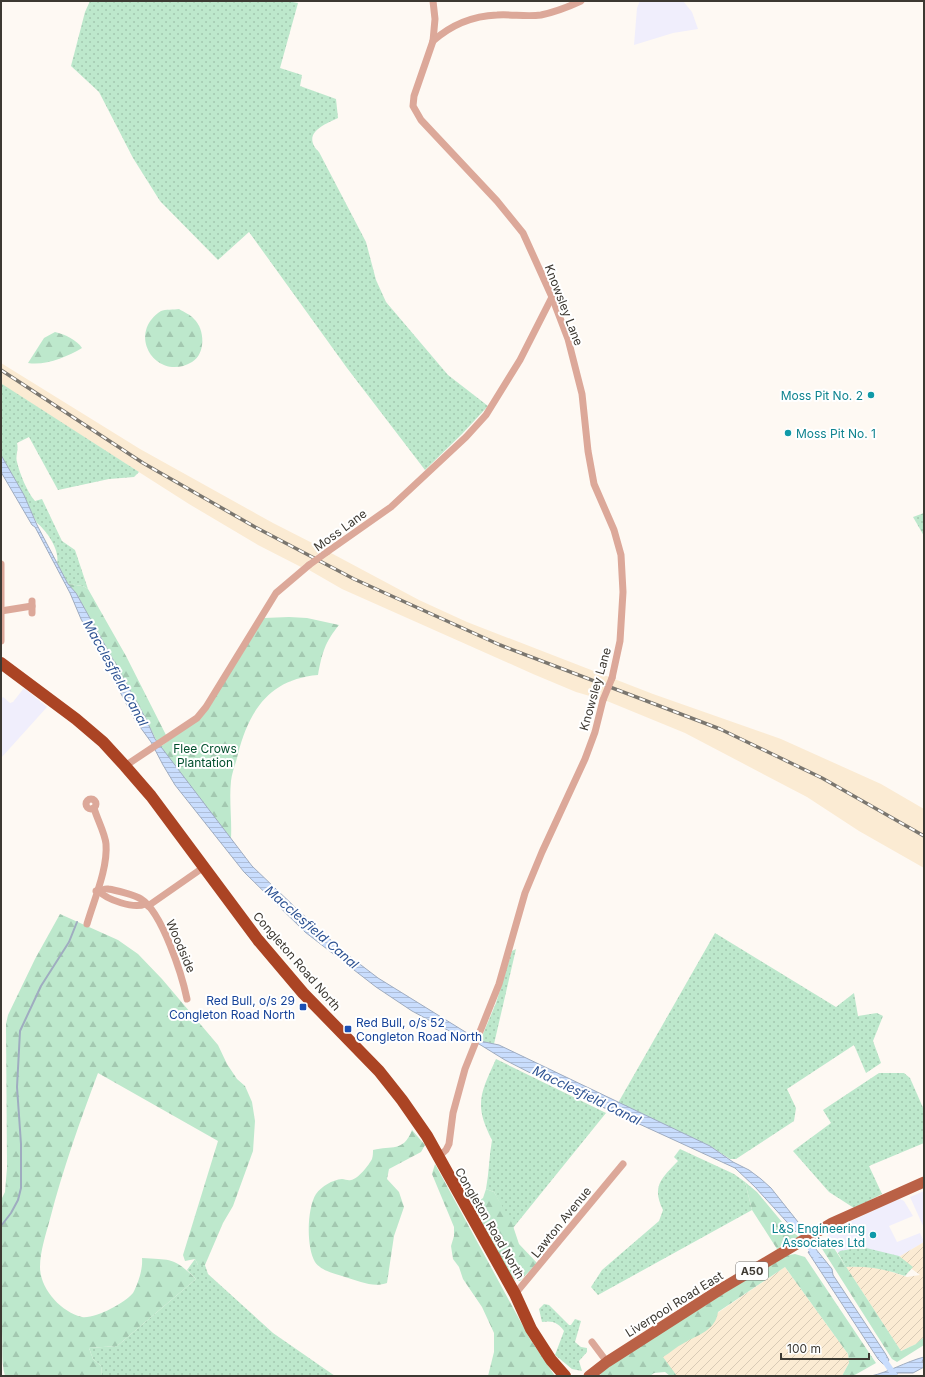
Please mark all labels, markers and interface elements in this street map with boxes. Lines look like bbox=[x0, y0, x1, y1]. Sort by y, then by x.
street label: Knowsley Lane bbox=[542, 262, 586, 348]
place label: Moss Pit No. 2 bbox=[781, 388, 863, 403]
marker: Moss Pit No. 2 bbox=[866, 390, 876, 400]
place label: Moss Pit No. 1 bbox=[796, 426, 876, 441]
marker: Moss Pit No. 1 bbox=[783, 428, 793, 438]
street label: Moss Lane bbox=[311, 506, 369, 554]
water label: Macclesfield Canal bbox=[80, 617, 152, 729]
street label: Knowsley Lane bbox=[576, 646, 614, 732]
park label: Flee Crows Plantation bbox=[173, 741, 237, 770]
water label: Macclesfield Canal bbox=[262, 882, 363, 973]
street label: Congleton Road North bbox=[250, 909, 344, 1013]
street label: Woodside bbox=[163, 917, 199, 975]
place label: Red Bull, o/s 29 Congleton Road North bbox=[169, 993, 295, 1022]
marker: Red Bull, o/s 29 Congleton Road North bbox=[298, 1002, 308, 1012]
place label: Red Bull, o/s 52 Congleton Road North bbox=[356, 1015, 482, 1044]
marker: Red Bull, o/s 52 Congleton Road North bbox=[343, 1024, 353, 1034]
water label: Macclesfield Canal bbox=[530, 1062, 645, 1129]
street label: Congleton Road North bbox=[452, 1165, 528, 1281]
street label: Lawton Avenue bbox=[528, 1183, 594, 1261]
place label: L&S Engineering Associates Ltd bbox=[772, 1221, 865, 1250]
marker: L&S Engineering Associates Ltd bbox=[868, 1230, 878, 1240]
road number: A50 bbox=[736, 1262, 768, 1280]
street label: Liverpool Road East bbox=[622, 1268, 726, 1340]
scale bar bbox=[781, 1335, 869, 1361]
text: 100 m bbox=[787, 1341, 821, 1356]

